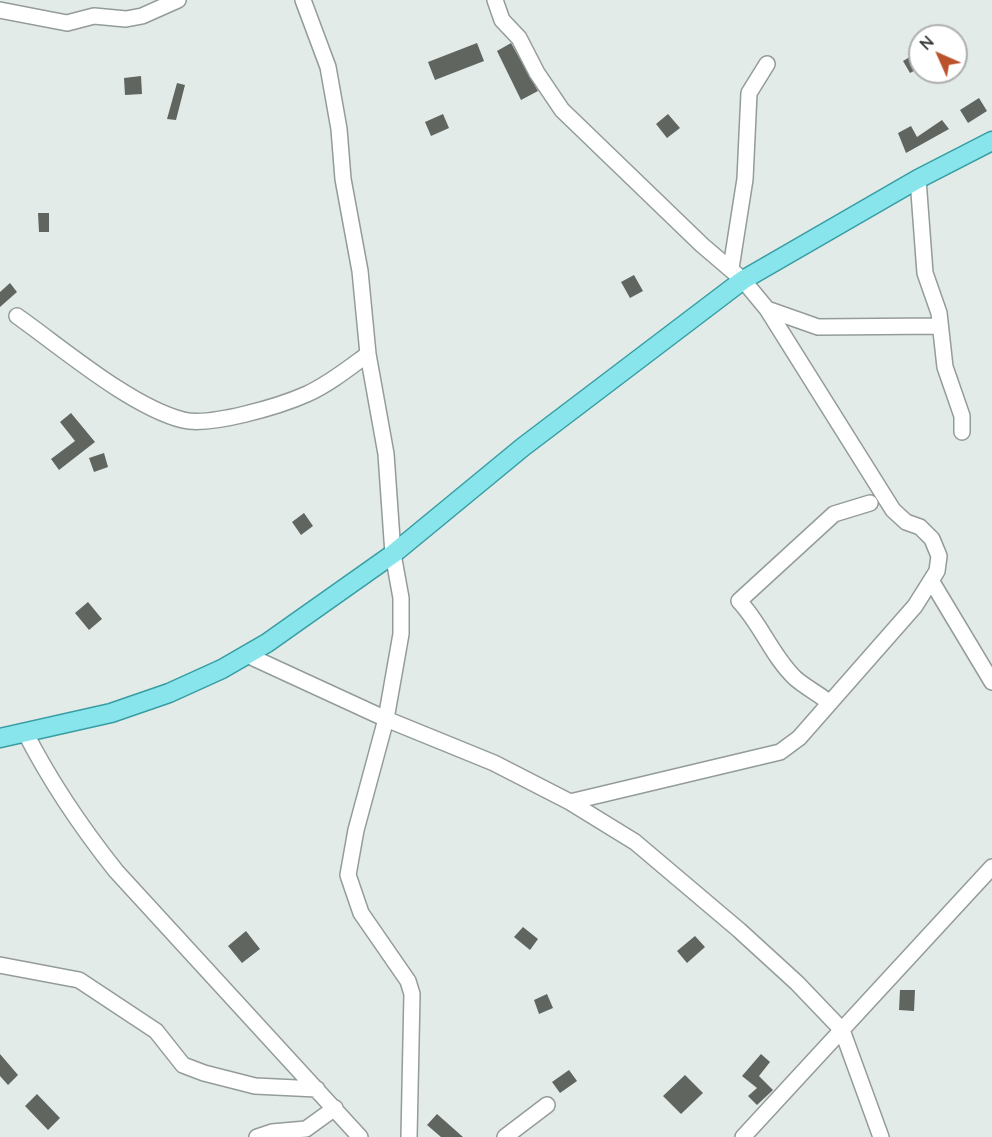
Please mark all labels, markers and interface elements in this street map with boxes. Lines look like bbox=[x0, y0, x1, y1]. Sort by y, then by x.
north arrow bbox=[908, 24, 968, 84]
text: N bbox=[915, 31, 938, 54]

